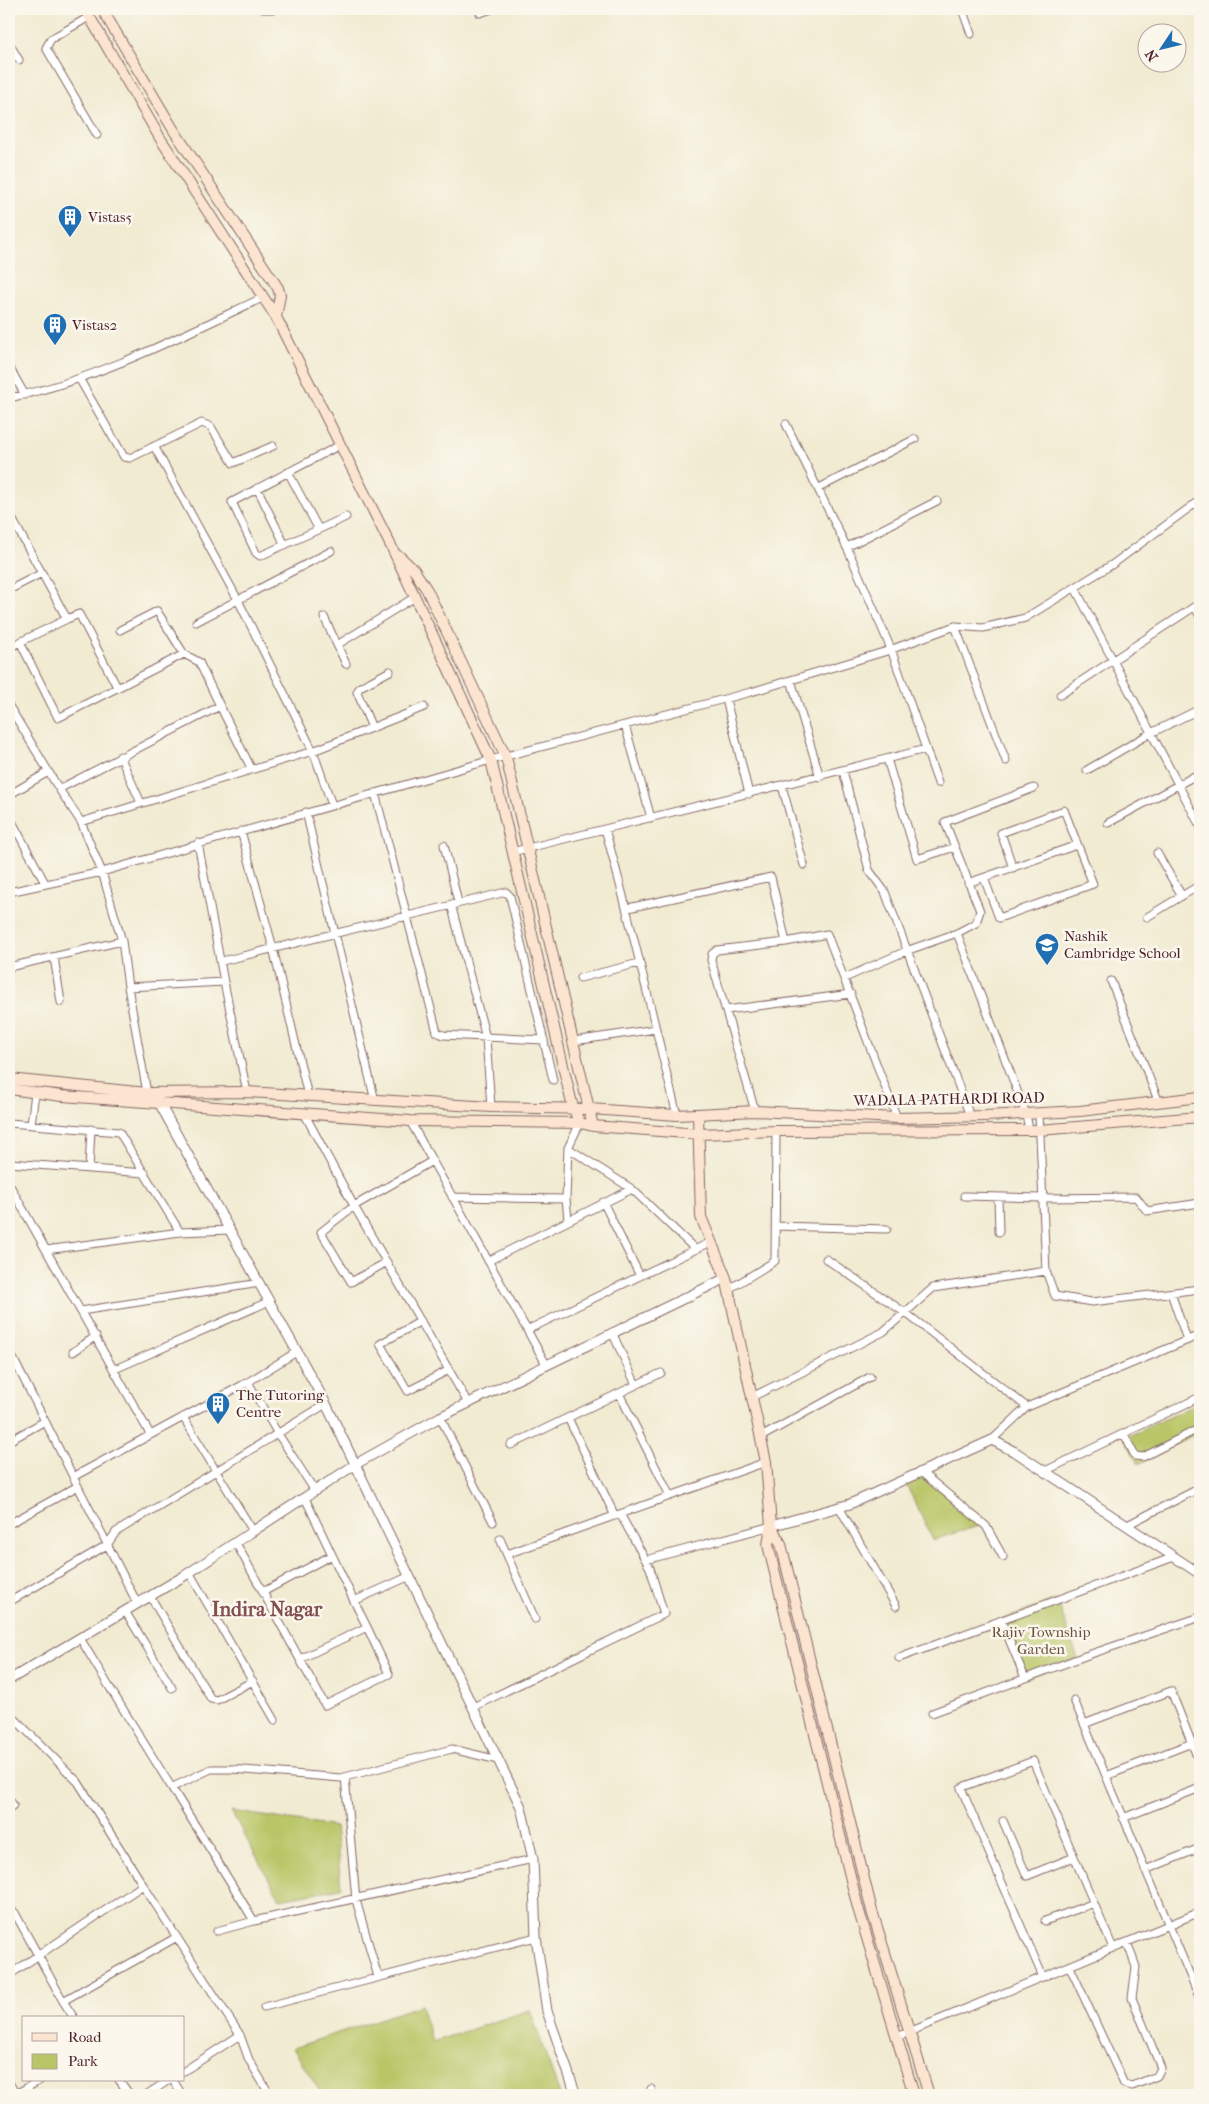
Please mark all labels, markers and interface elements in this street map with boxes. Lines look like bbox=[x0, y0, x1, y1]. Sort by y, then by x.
north arrow bbox=[1136, 22, 1186, 72]
text: N bbox=[1142, 46, 1162, 64]
building icon: Vistas5 bbox=[57, 204, 83, 238]
place label: Vistas5 bbox=[87, 208, 132, 226]
building icon: Vistas2 bbox=[42, 312, 68, 346]
place label: Vistas2 bbox=[71, 316, 118, 334]
place label: Nashik Cambridge School bbox=[1064, 927, 1181, 962]
school or university icon: Nashik Cambridge School bbox=[1034, 932, 1060, 966]
street label: WADALA-PATHARDI ROAD bbox=[852, 1088, 1045, 1110]
place label: The Tutoring Centre bbox=[236, 1386, 325, 1421]
building icon: The Tutoring Centre bbox=[205, 1391, 231, 1425]
district label: Indira Nagar bbox=[212, 1598, 323, 1621]
park label: Rajiv Township Garden bbox=[991, 1623, 1091, 1658]
legend bbox=[22, 2016, 185, 2082]
text: Road bbox=[68, 2028, 102, 2046]
text: Park bbox=[68, 2052, 98, 2070]

